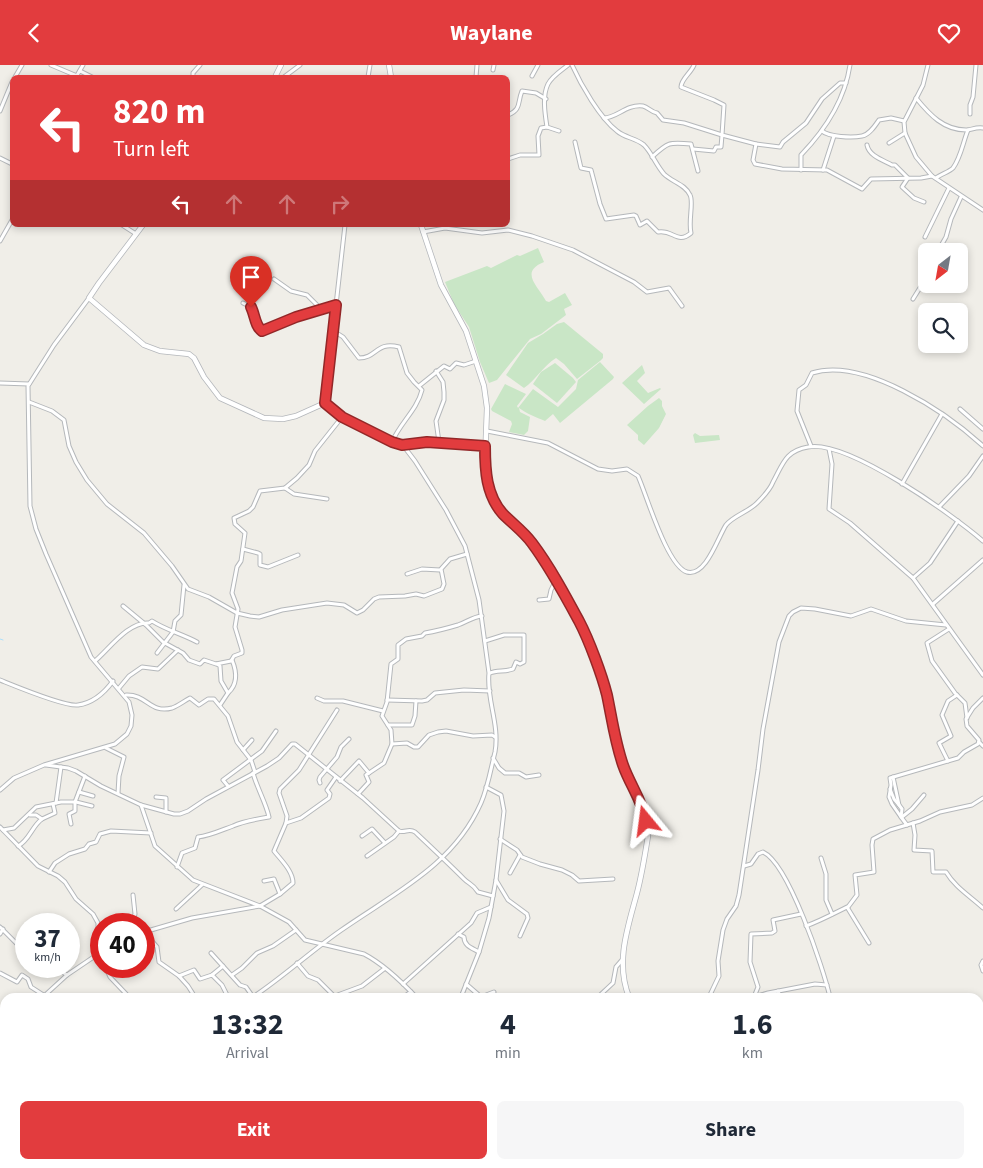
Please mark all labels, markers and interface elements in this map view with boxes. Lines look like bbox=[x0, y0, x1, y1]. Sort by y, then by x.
text: Waylane bbox=[450, 17, 533, 49]
icon: back bbox=[20, 19, 48, 47]
icon: heart bbox=[935, 19, 963, 47]
text: 820 m bbox=[113, 87, 205, 137]
icon: left bbox=[30, 95, 95, 160]
text: Turn left bbox=[113, 133, 189, 165]
icon: left bbox=[167, 190, 195, 218]
icon: ahead bbox=[220, 190, 248, 218]
icon: ahead bbox=[273, 190, 301, 218]
icon: right bbox=[326, 190, 354, 218]
north arrow bbox=[918, 243, 968, 293]
map controls bbox=[918, 243, 968, 353]
pin bbox=[230, 256, 272, 307]
icon: arrive bbox=[237, 263, 265, 291]
button: search bbox=[918, 303, 968, 353]
position arrow bbox=[619, 794, 671, 846]
speed limit sign: 40 bbox=[90, 913, 155, 978]
text: 37 bbox=[34, 921, 61, 957]
text: km/h bbox=[34, 949, 61, 966]
text: 13:32 bbox=[211, 1003, 284, 1046]
text: 4 bbox=[500, 1003, 516, 1046]
text: 1.6 bbox=[732, 1003, 773, 1046]
text: Arrival bbox=[226, 1042, 269, 1064]
text: min bbox=[495, 1042, 521, 1064]
text: km bbox=[742, 1042, 763, 1064]
button: Exit bbox=[20, 1101, 487, 1159]
button: Share bbox=[497, 1101, 964, 1159]

